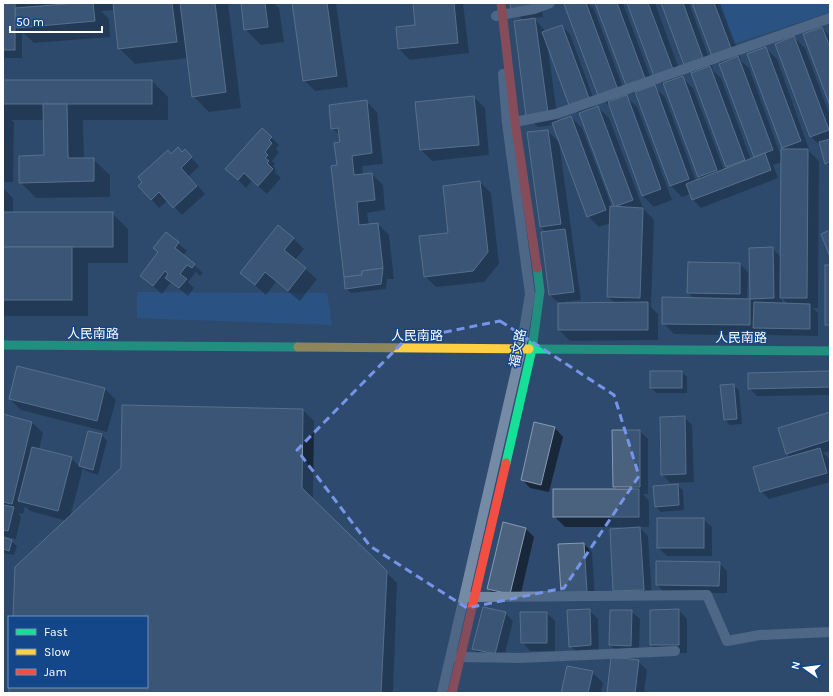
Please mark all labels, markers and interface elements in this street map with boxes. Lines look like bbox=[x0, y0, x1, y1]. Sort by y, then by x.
scale bar bbox=[10, 8, 102, 34]
text: 50 m bbox=[16, 15, 44, 29]
street label: 人民南路 bbox=[67, 326, 119, 341]
street label: 人民南路 bbox=[391, 328, 443, 343]
street label: 福文路 bbox=[506, 328, 529, 369]
street label: 人民南路 bbox=[715, 330, 767, 345]
legend bbox=[8, 616, 148, 688]
text: Fast bbox=[44, 625, 68, 639]
text: Slow bbox=[44, 645, 70, 659]
north arrow bbox=[785, 648, 825, 688]
text: N bbox=[789, 660, 803, 671]
text: Jam bbox=[44, 665, 67, 679]

